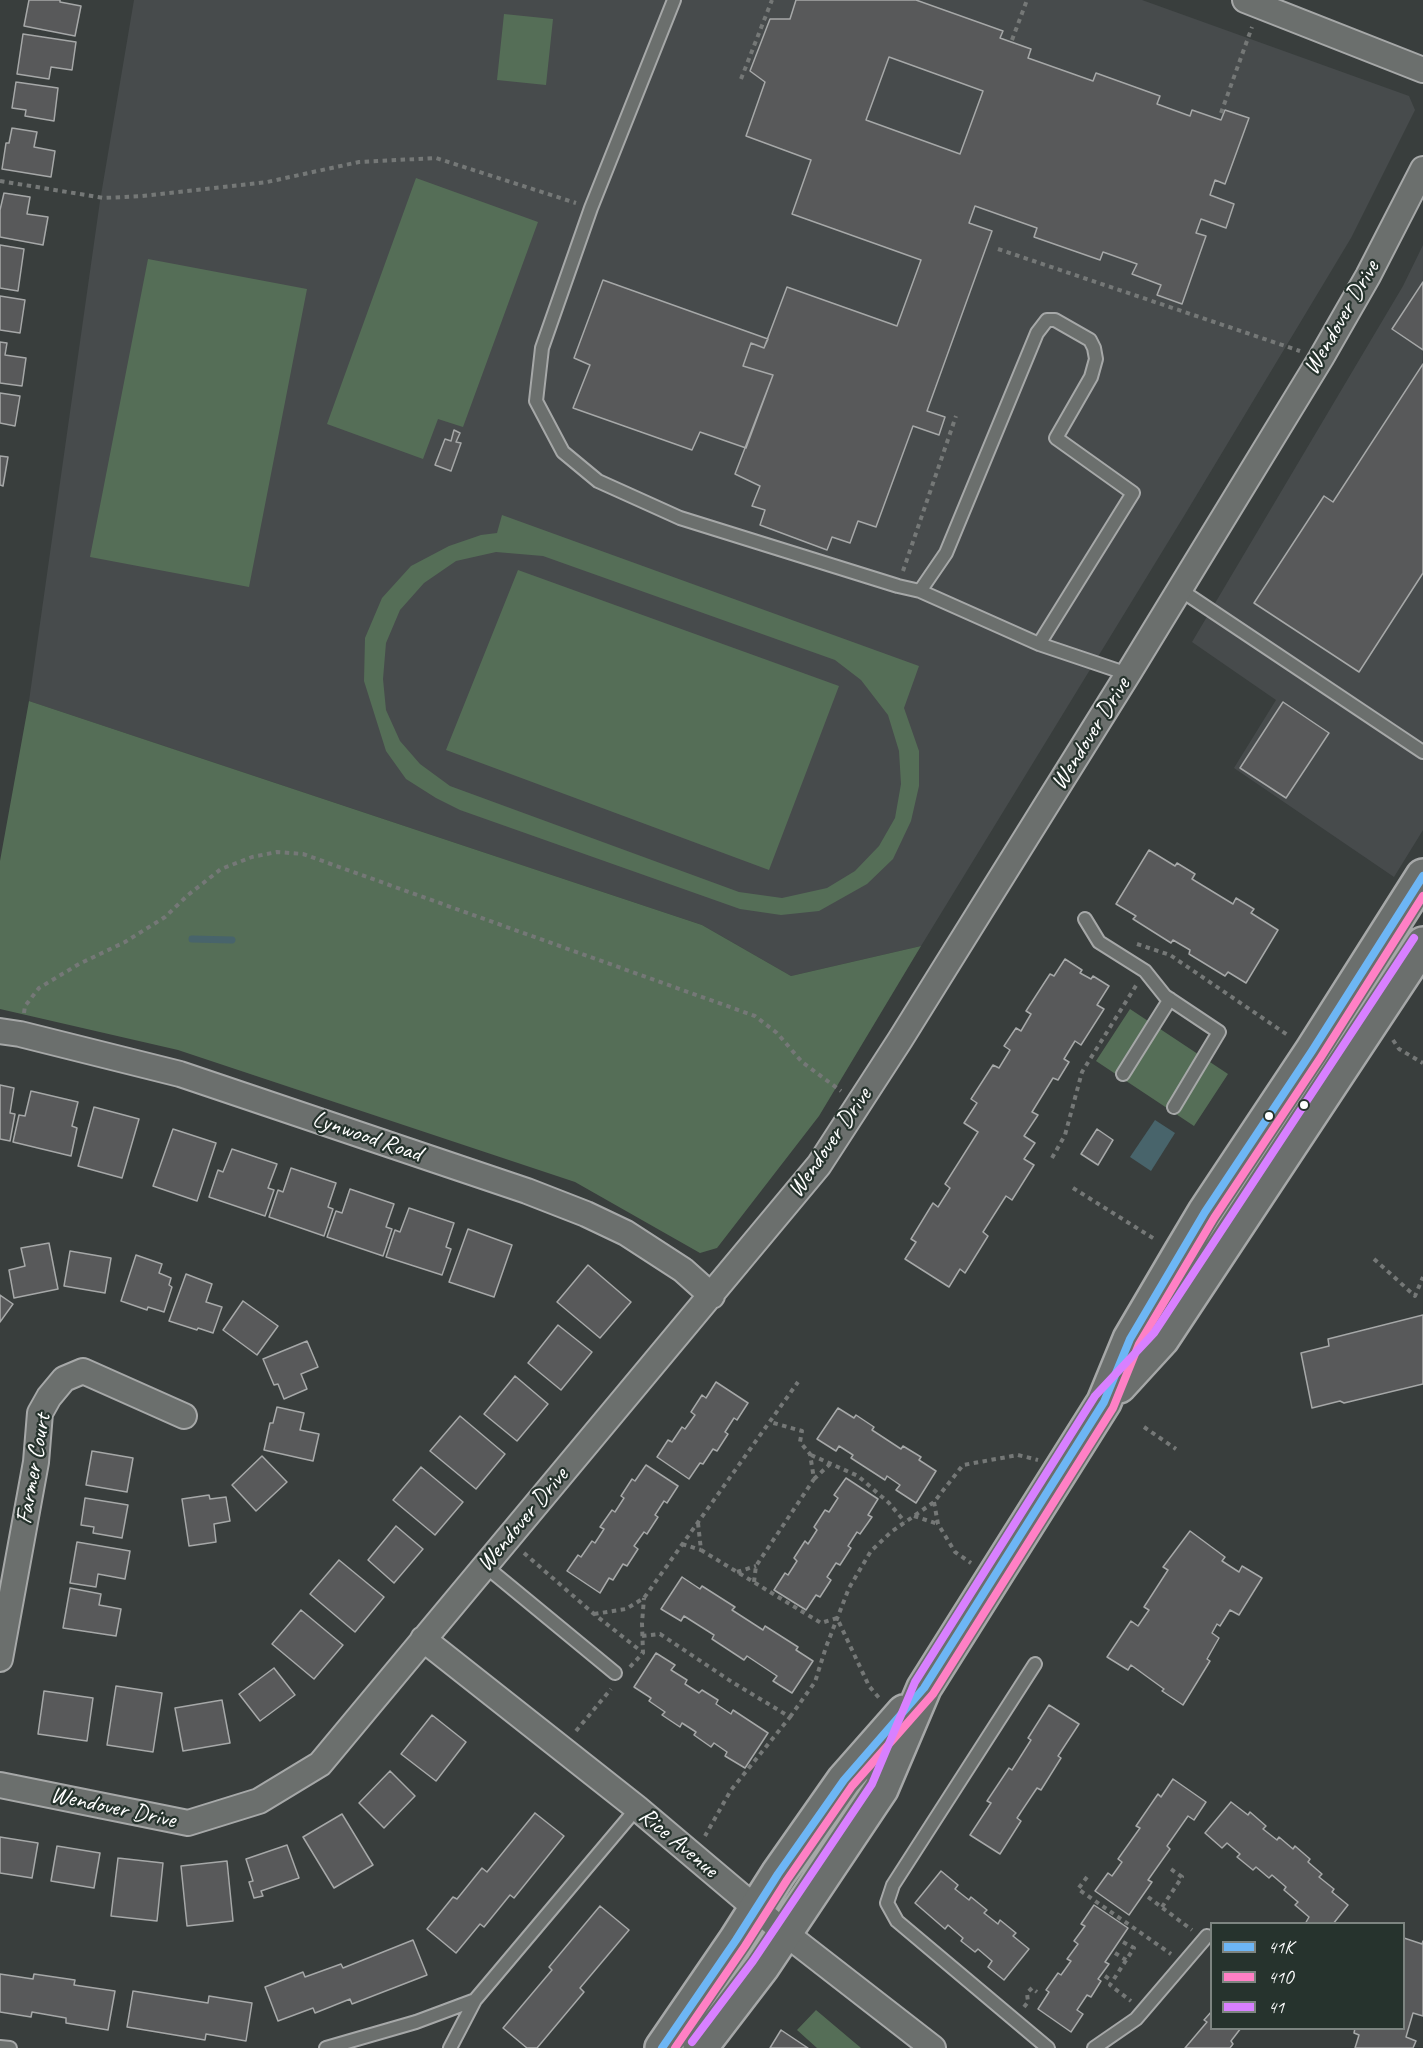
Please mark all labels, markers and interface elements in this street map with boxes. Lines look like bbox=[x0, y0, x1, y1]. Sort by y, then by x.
street label: Wendover Drive bbox=[1298, 256, 1386, 380]
street label: Wendover Drive bbox=[1045, 672, 1137, 796]
street label: Wendover Drive bbox=[782, 1083, 878, 1203]
unlabelled marker bbox=[1298, 1099, 1310, 1111]
street label: Lynwood Road bbox=[309, 1105, 425, 1169]
unlabelled marker bbox=[1263, 1110, 1275, 1122]
street label: Farmer Court bbox=[10, 1412, 58, 1526]
street label: Wendover Drive bbox=[471, 1462, 575, 1578]
street label: Wendover Drive bbox=[48, 1781, 178, 1835]
street label: Rice Avenue bbox=[632, 1802, 724, 1884]
legend bbox=[1210, 1922, 1405, 2030]
text: 41K bbox=[1268, 1936, 1293, 1958]
text: 41O bbox=[1268, 1966, 1293, 1988]
text: 41 bbox=[1268, 1996, 1284, 2018]

